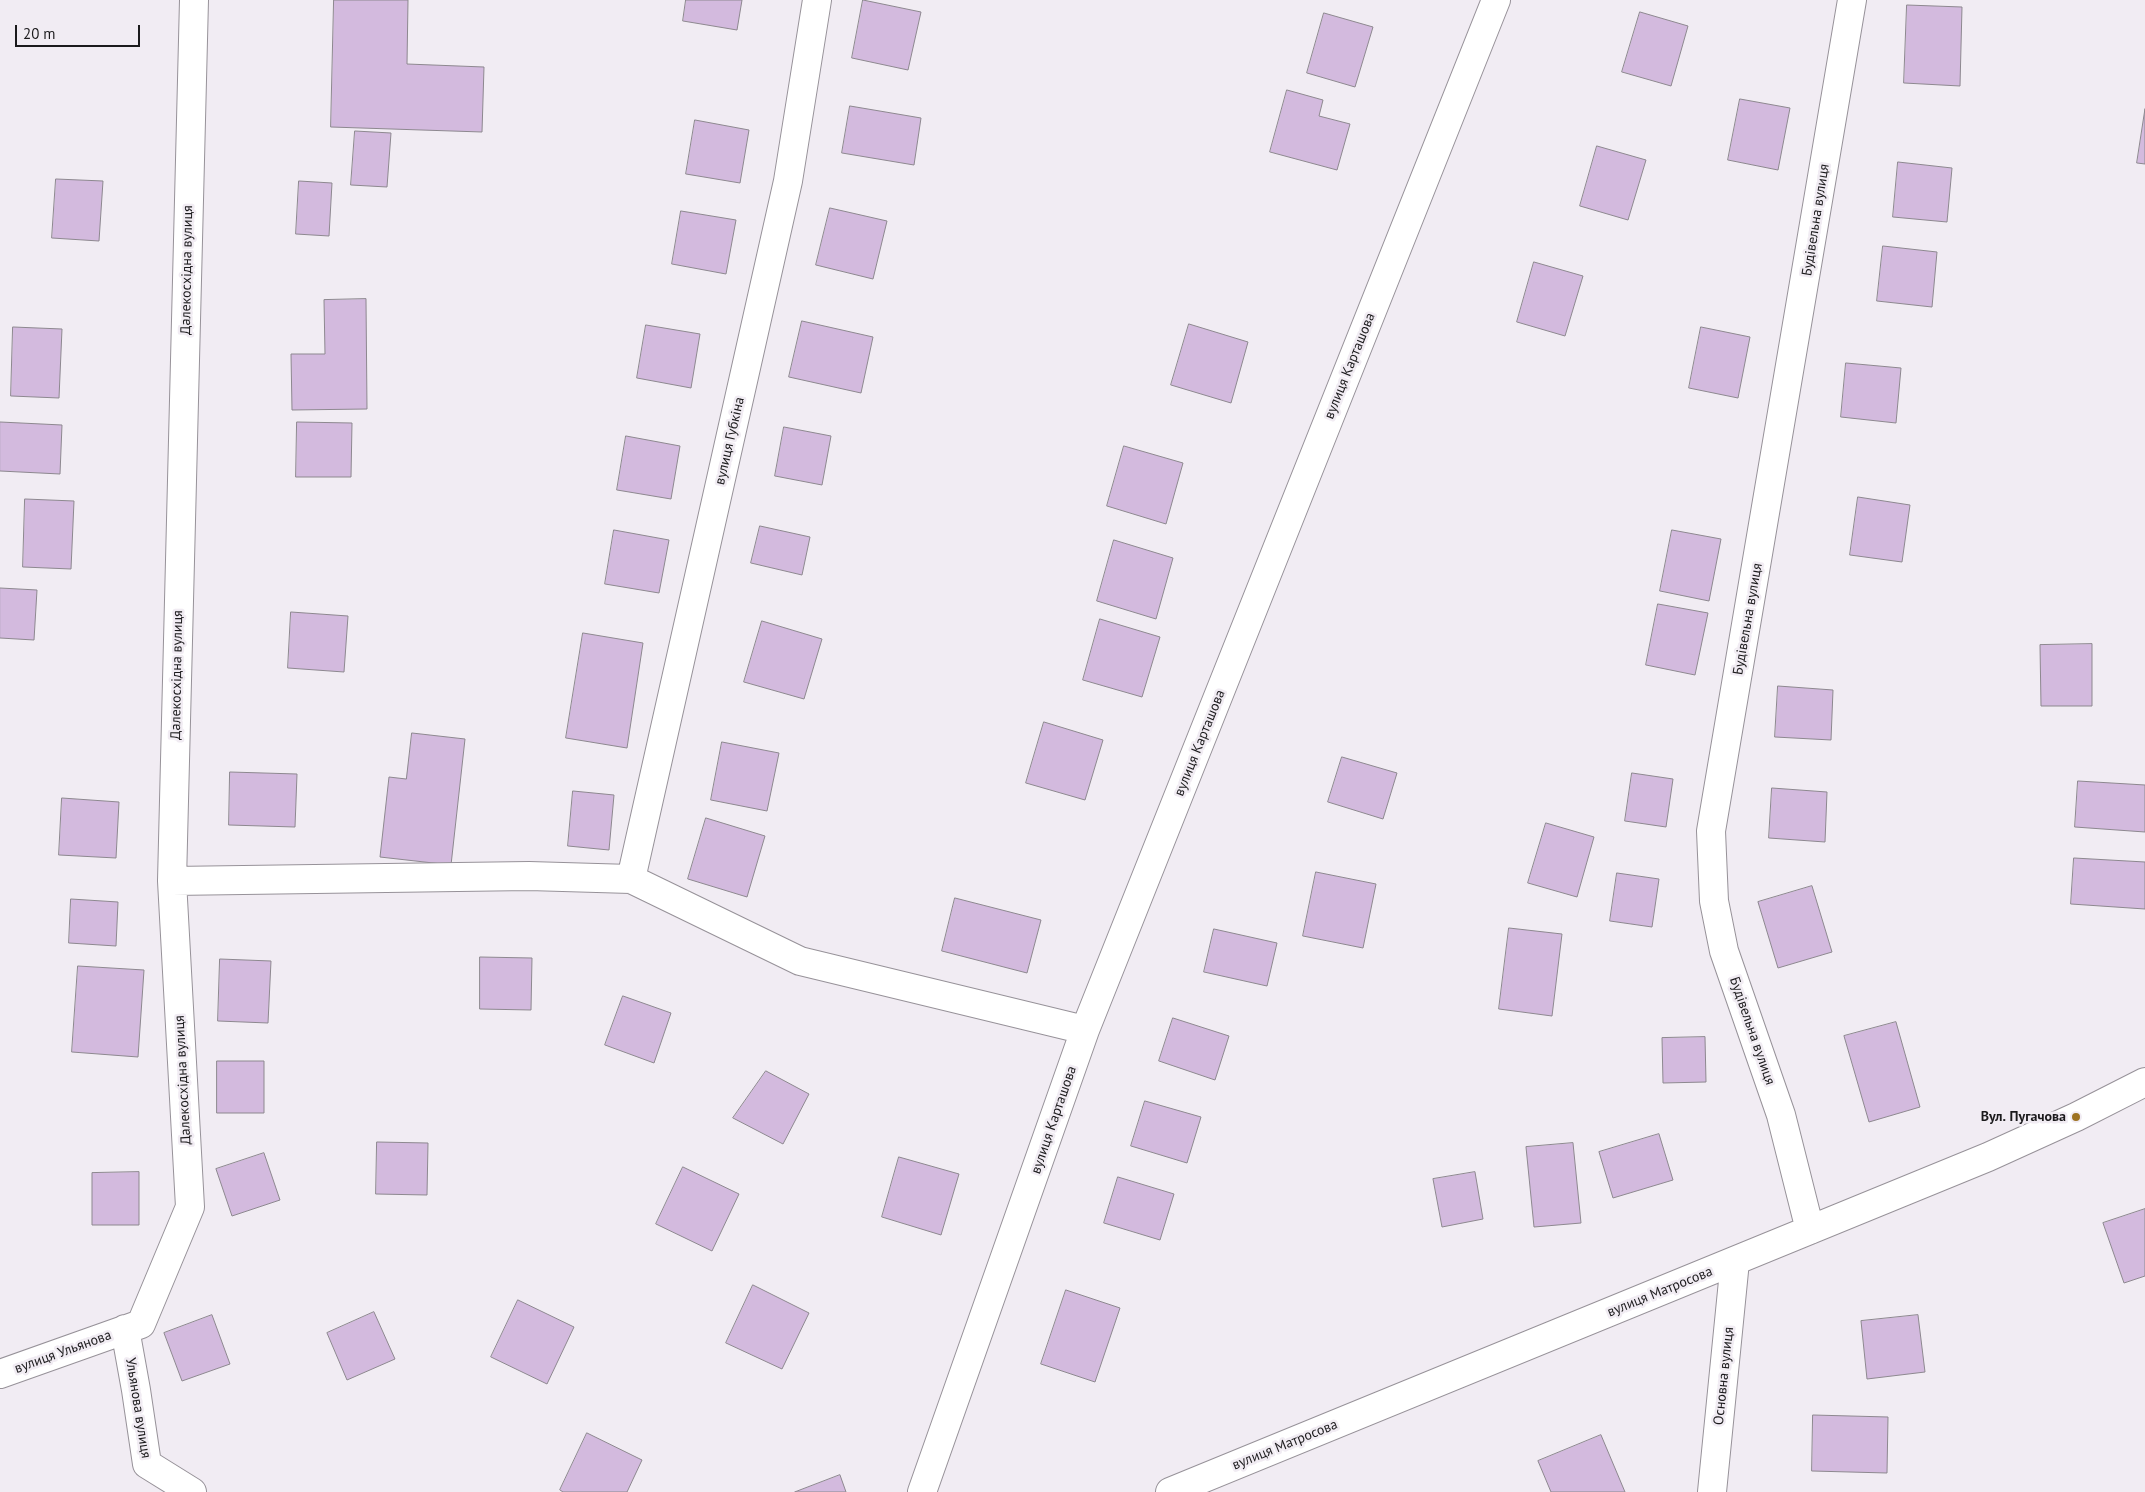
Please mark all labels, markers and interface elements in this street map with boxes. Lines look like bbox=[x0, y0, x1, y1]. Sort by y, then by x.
scale bar bbox=[18, 15, 142, 47]
text: 20 m bbox=[23, 24, 56, 43]
street label: Будівельна вулиця bbox=[1799, 163, 1833, 277]
street label: Далекосхідна вулиця bbox=[177, 205, 197, 335]
street label: вулиця Карташова bbox=[1321, 310, 1379, 422]
street label: вулиця Губкіна bbox=[712, 395, 748, 487]
street label: Будівельна вулиця bbox=[1730, 562, 1766, 676]
street label: Далекосхідна вулиця bbox=[167, 610, 187, 740]
street label: вулиця Карташова bbox=[1171, 687, 1229, 799]
street label: Будівельна вулиця bbox=[1726, 975, 1778, 1087]
street label: Далекосхідна вулиця bbox=[171, 1015, 195, 1145]
street label: вулиця Карташова bbox=[1028, 1064, 1080, 1176]
place label: Вул. Пугачова bbox=[1981, 1109, 2066, 1125]
marker: Вул. Пугачова bbox=[2070, 1111, 2082, 1123]
street label: вулиця Матросова bbox=[1605, 1263, 1715, 1321]
street label: Основна вулиця bbox=[1710, 1326, 1738, 1426]
street label: вулиця Ульянова bbox=[12, 1327, 114, 1377]
street label: Ульянова вулиця bbox=[122, 1356, 154, 1460]
street label: вулиця Матросова bbox=[1230, 1416, 1340, 1474]

